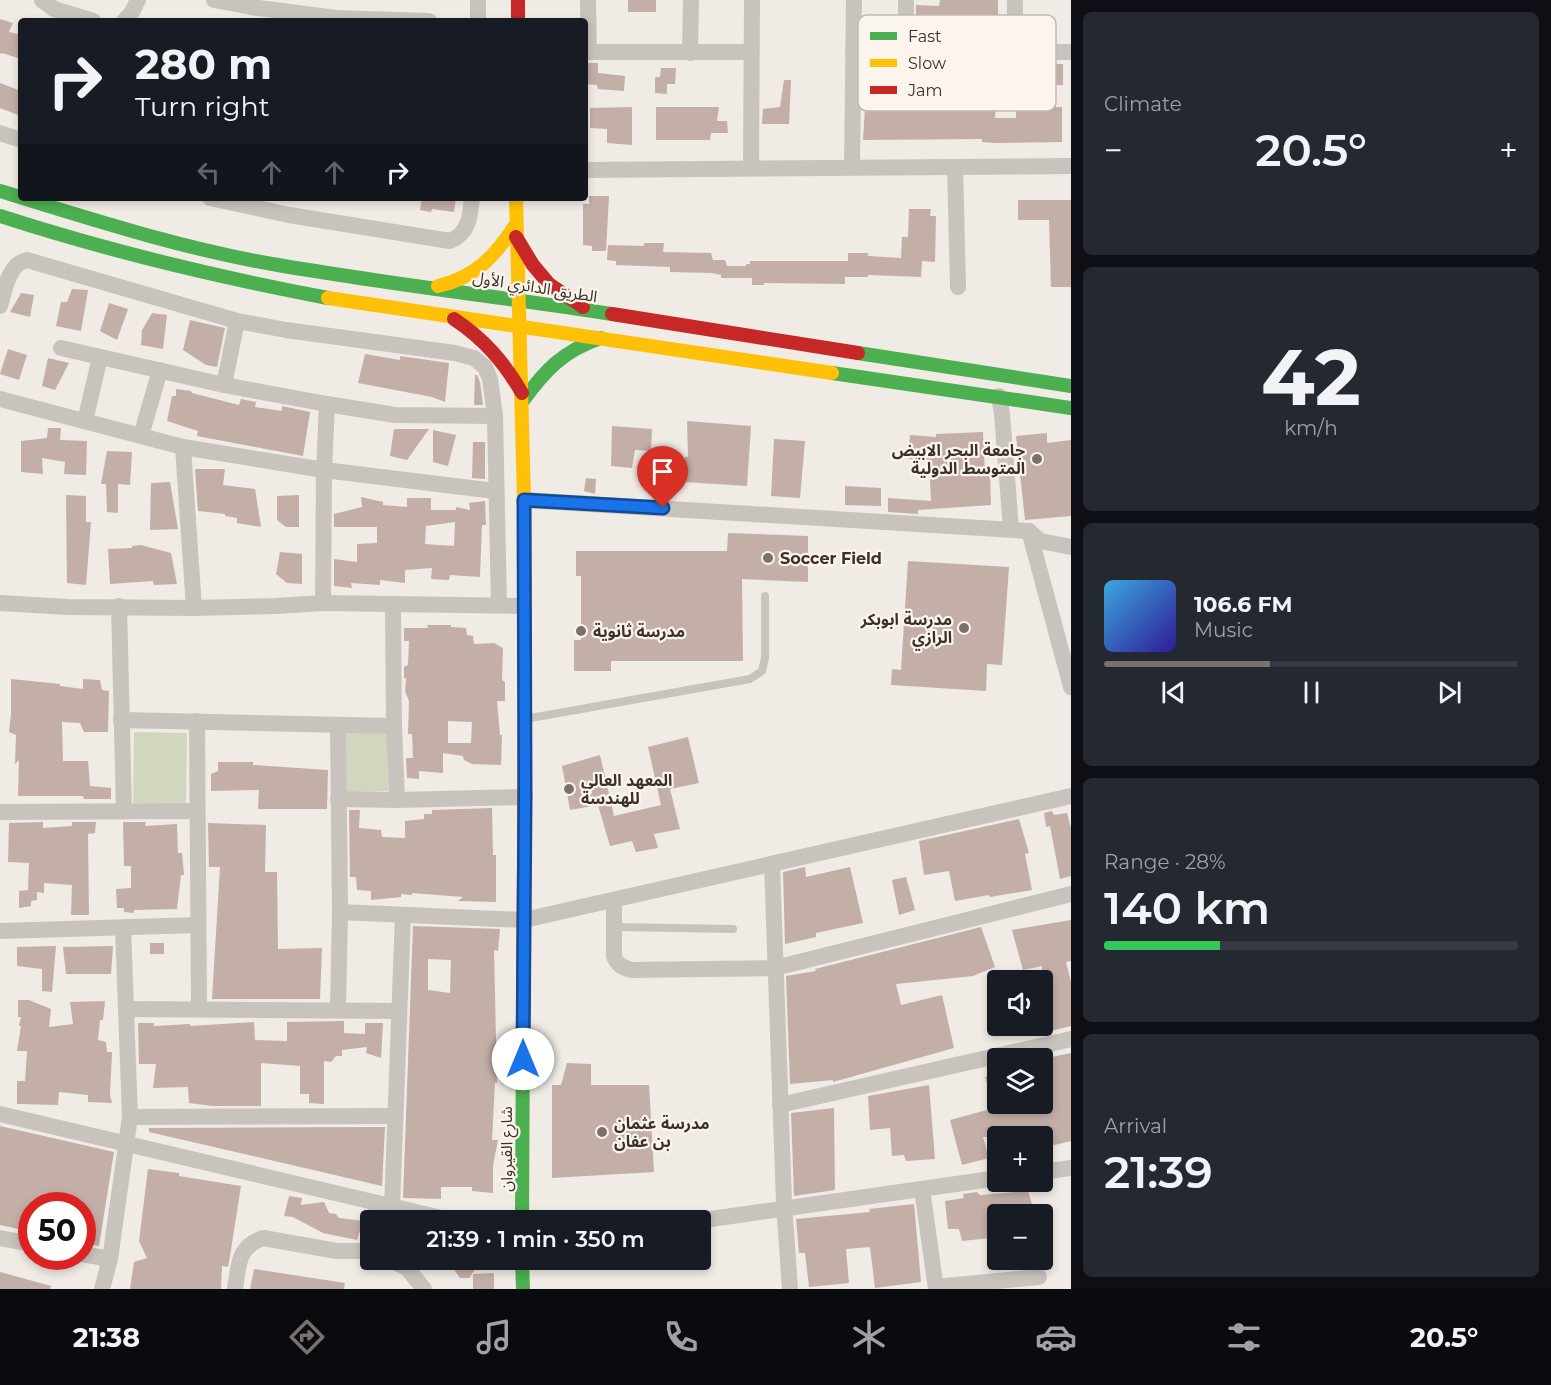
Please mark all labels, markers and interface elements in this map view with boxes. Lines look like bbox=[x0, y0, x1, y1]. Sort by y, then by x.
legend bbox=[858, 15, 1056, 111]
text: Fast bbox=[908, 27, 942, 46]
text: 280 m bbox=[135, 38, 272, 90]
icon: right bbox=[36, 42, 114, 120]
text: Slow bbox=[908, 54, 946, 73]
text: Jam bbox=[907, 81, 942, 100]
text: Turn right bbox=[135, 90, 270, 123]
text: Climate bbox=[1104, 92, 1182, 116]
text: 20.5° bbox=[1255, 122, 1367, 177]
text: − bbox=[1104, 130, 1123, 170]
text: + bbox=[1499, 130, 1518, 170]
icon: left bbox=[192, 156, 225, 189]
icon: ahead bbox=[255, 156, 288, 189]
icon: ahead bbox=[318, 156, 351, 189]
icon: right bbox=[381, 156, 414, 189]
street label: الطريق الدائري الأول bbox=[471, 268, 599, 309]
text: 42 bbox=[1261, 329, 1361, 425]
text: km/h bbox=[1284, 416, 1338, 440]
place label: جامعة البحر الابيض المتوسط الدولية bbox=[892, 441, 1025, 478]
pin bbox=[637, 446, 688, 508]
marker: جامعة البحر الابيض المتوسط الدولية bbox=[1030, 452, 1044, 466]
icon: arrive bbox=[646, 455, 679, 488]
place label: Soccer Field bbox=[780, 549, 882, 568]
marker: Soccer Field bbox=[761, 551, 775, 565]
text: 106.6 FM bbox=[1194, 591, 1293, 618]
place label: مدرسة ابوبكر الرازي bbox=[860, 610, 952, 650]
text: Music bbox=[1194, 618, 1253, 642]
marker: مدرسة ابوبكر الرازي bbox=[957, 621, 971, 635]
place label: مدرسة ثانوية bbox=[593, 622, 685, 641]
marker: مدرسة ثانوية bbox=[574, 624, 588, 638]
icon: previous bbox=[1157, 676, 1190, 709]
icon: pause bbox=[1295, 676, 1328, 709]
icon: next bbox=[1433, 676, 1466, 709]
place label: المعهد العالي للهندسة bbox=[581, 771, 672, 808]
marker: المعهد العالي للهندسة bbox=[562, 782, 576, 796]
text: Range · 28% bbox=[1104, 850, 1225, 874]
text: 140 km bbox=[1104, 880, 1270, 935]
map controls bbox=[987, 970, 1053, 1270]
button: sound bbox=[987, 970, 1053, 1036]
position arrow bbox=[491, 1027, 555, 1091]
button: layers bbox=[987, 1048, 1053, 1114]
street label: شارع القيروان bbox=[497, 1106, 519, 1192]
place label: مدرسة عثمان بن عفان bbox=[614, 1114, 710, 1151]
text: Arrival bbox=[1104, 1114, 1167, 1138]
marker: مدرسة عثمان بن عفان bbox=[595, 1125, 609, 1139]
button: + bbox=[987, 1126, 1053, 1192]
text: 21:39 bbox=[1104, 1144, 1213, 1199]
speed limit sign: 50 bbox=[18, 1192, 96, 1270]
button: − bbox=[987, 1204, 1053, 1270]
text: 21:39 · 1 min · 350 m bbox=[426, 1226, 645, 1253]
icon: directions bbox=[286, 1316, 328, 1358]
icon: music bbox=[473, 1316, 515, 1358]
icon: phone bbox=[660, 1316, 702, 1358]
icon: climate bbox=[848, 1316, 890, 1358]
icon: car bbox=[1035, 1316, 1077, 1358]
icon: filters bbox=[1223, 1316, 1265, 1358]
text: 21:38 bbox=[73, 1321, 140, 1354]
text: 20.5° bbox=[1410, 1321, 1478, 1354]

